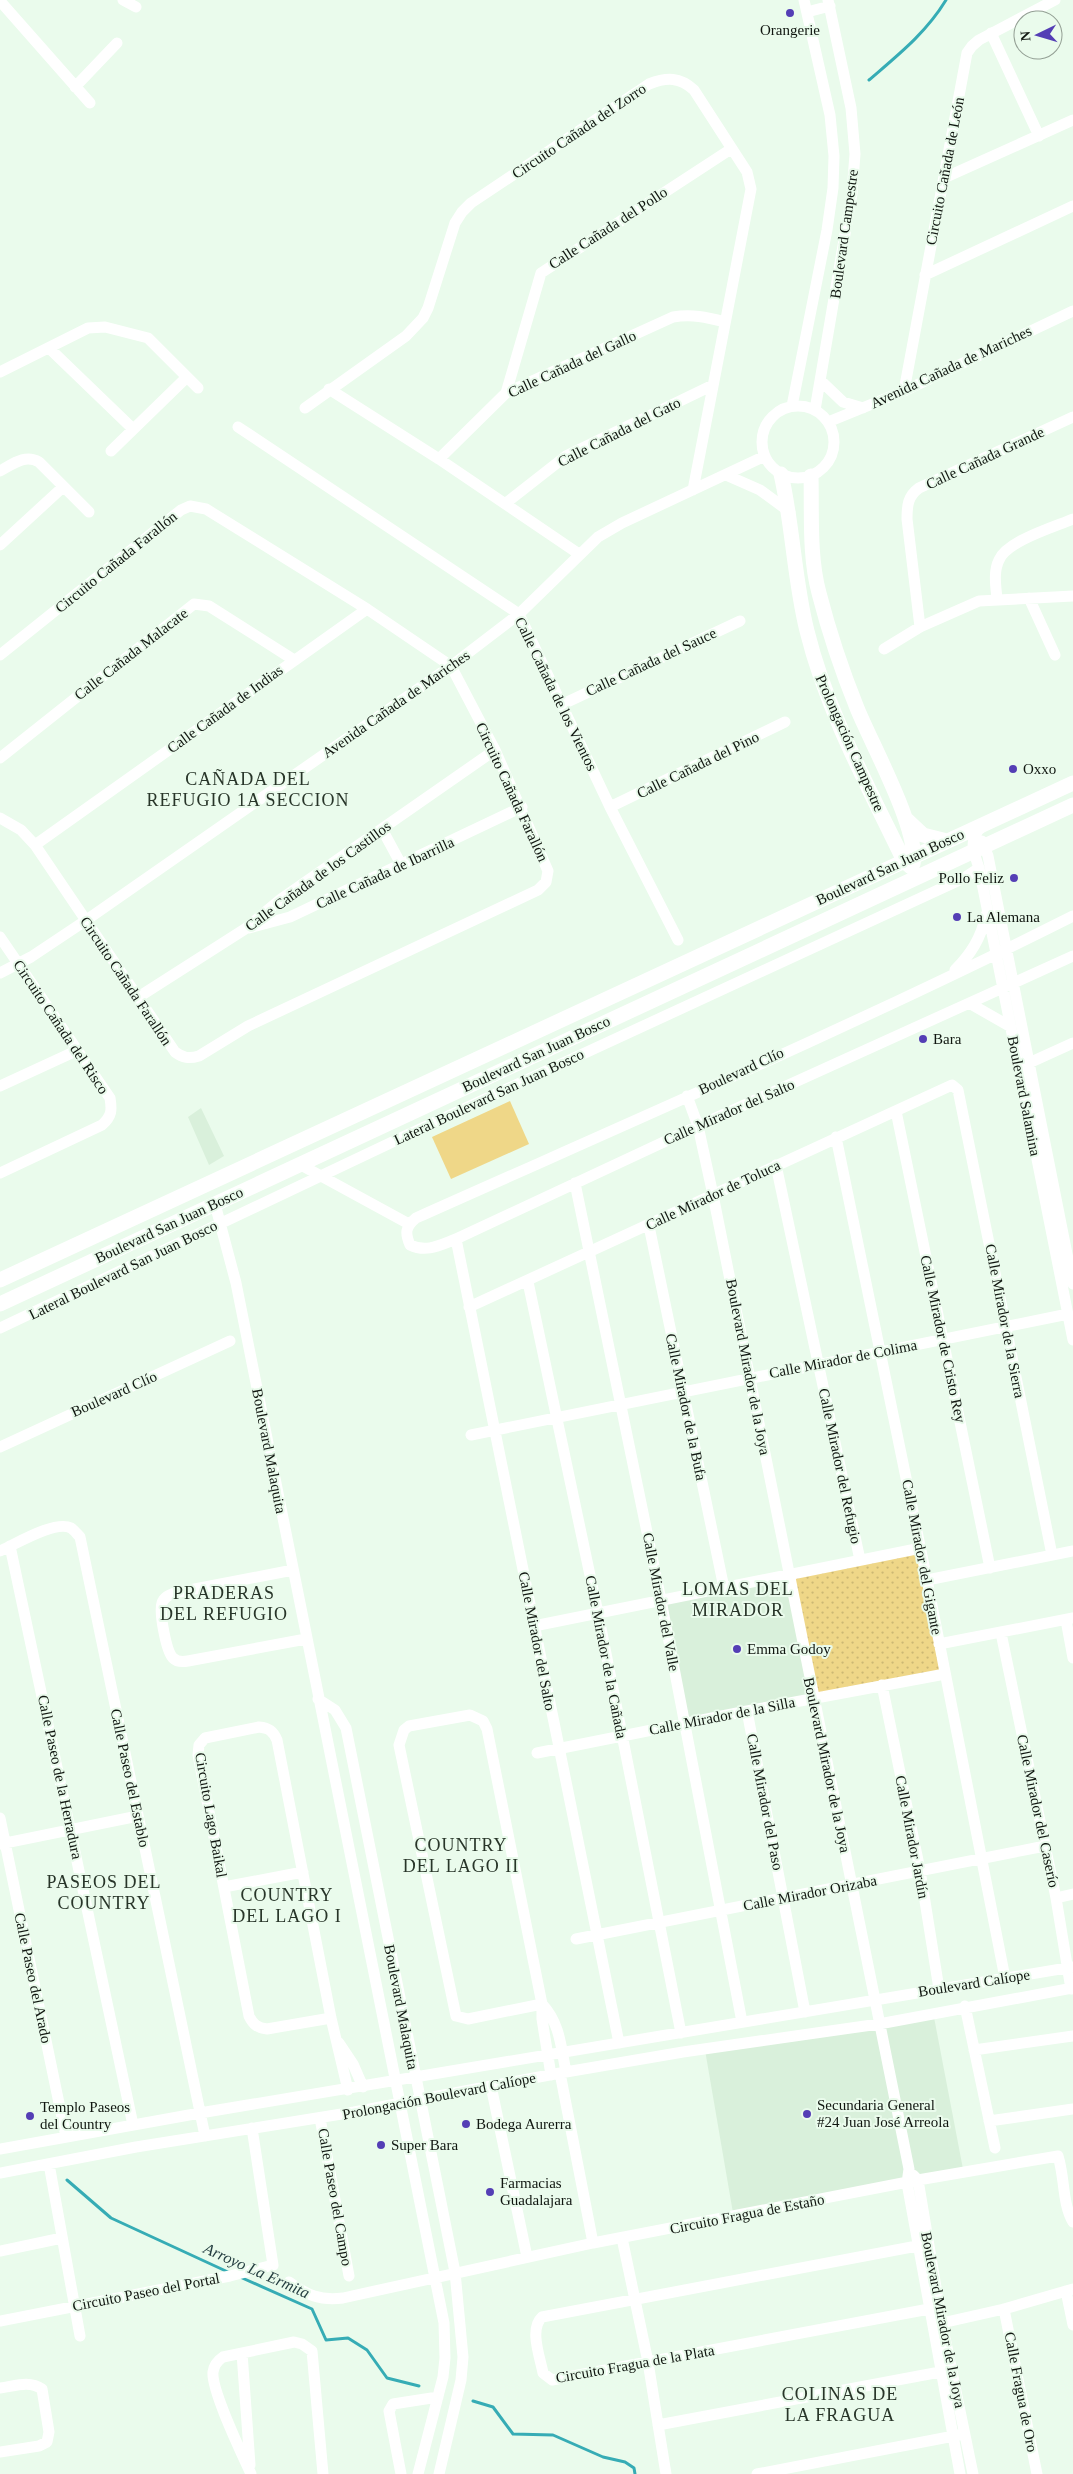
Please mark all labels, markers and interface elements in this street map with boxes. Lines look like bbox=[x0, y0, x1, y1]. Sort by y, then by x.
marker: Orangerie bbox=[784, 7, 796, 19]
north arrow bbox=[1013, 10, 1063, 60]
place label: Orangerie bbox=[760, 22, 820, 38]
text: N bbox=[1018, 30, 1033, 42]
street label: Circuito Cañada del Zorro bbox=[509, 80, 649, 182]
street label: Circuito Cañada de León bbox=[923, 95, 967, 246]
street label: Boulevard Campestre bbox=[827, 168, 861, 300]
street label: Calle Cañada del Pollo bbox=[546, 184, 670, 272]
street label: Avenida Cañada de Mariches bbox=[868, 323, 1034, 411]
street label: Calle Cañada del Gallo bbox=[505, 327, 639, 401]
street label: Calle Cañada del Gato bbox=[555, 394, 683, 470]
street label: Calle Cañada Grande bbox=[923, 423, 1047, 492]
street label: Circuito Cañada Farallón bbox=[52, 508, 180, 616]
street label: Calle Cañada Malacate bbox=[71, 605, 191, 703]
street label: Calle Cañada de los Vientos bbox=[512, 615, 600, 774]
street label: Calle Cañada del Sauce bbox=[583, 625, 719, 699]
street label: Avenida Cañada de Mariches bbox=[319, 647, 473, 761]
street label: Calle Cañada de Indias bbox=[164, 662, 286, 756]
street label: Prolongación Campestre bbox=[813, 672, 888, 814]
street label: Circuito Cañada Farallón bbox=[473, 720, 551, 865]
street label: Calle Cañada del Pino bbox=[634, 729, 762, 801]
place label: Oxxo bbox=[1023, 761, 1056, 777]
marker: Oxxo bbox=[1007, 763, 1019, 775]
district label: CAÑADA DEL REFUGIO 1A SECCION bbox=[146, 768, 350, 810]
street label: Calle Cañada de los Castillos bbox=[242, 818, 394, 934]
street label: Boulevard San Juan Bosco bbox=[814, 826, 966, 908]
street label: Calle Cañada de Ibarrilla bbox=[313, 834, 457, 912]
place label: Pollo Feliz bbox=[939, 870, 1004, 886]
marker: Pollo Feliz bbox=[1008, 872, 1020, 884]
place label: La Alemana bbox=[967, 909, 1040, 925]
marker: La Alemana bbox=[951, 911, 963, 923]
street label: Circuito Cañada Farallón bbox=[77, 914, 175, 1049]
street label: Circuito Cañada del Risco bbox=[10, 957, 112, 1097]
street label: Boulevard San Juan Bosco bbox=[460, 1013, 612, 1095]
place label: Bara bbox=[933, 1031, 962, 1047]
marker: Bara bbox=[917, 1033, 929, 1045]
street label: Boulevard Salamina bbox=[1005, 1035, 1044, 1158]
street label: Boulevard Clío bbox=[696, 1044, 786, 1098]
street label: Lateral Boulevard San Juan Bosco bbox=[392, 1046, 586, 1148]
street label: Calle Mirador del Salto bbox=[661, 1076, 797, 1148]
street label: Calle Mirador de Toluca bbox=[643, 1157, 783, 1233]
street label: Boulevard San Juan Bosco bbox=[93, 1184, 245, 1266]
street label: Lateral Boulevard San Juan Bosco bbox=[26, 1217, 220, 1323]
street label: Calle Mirador de la Sierra bbox=[982, 1243, 1028, 1400]
street label: Calle Mirador de Cristo Rey bbox=[917, 1254, 969, 1425]
street label: Boulevard Mirador de la Joya bbox=[723, 1278, 773, 1457]
street label: Calle Mirador de la Bufa bbox=[663, 1332, 709, 1482]
street label: Calle Mirador de Colima bbox=[768, 1337, 919, 1381]
street label: Boulevard Clío bbox=[69, 1368, 159, 1420]
street label: Boulevard Malaquita bbox=[249, 1387, 289, 1515]
street label: Calle Mirador del Refugio bbox=[816, 1387, 864, 1545]
street label: Calle Mirador del Gigante bbox=[899, 1478, 945, 1636]
street label: Calle Mirador del Valle bbox=[640, 1531, 682, 1673]
street label: Calle Mirador del Salto bbox=[516, 1570, 558, 1712]
street label: Calle Mirador de la Cañada bbox=[582, 1574, 630, 1740]
district label: LOMAS DEL MIRADOR bbox=[682, 1579, 794, 1620]
district label: PRADERAS DEL REFUGIO bbox=[160, 1583, 288, 1624]
place label: Emma Godoy bbox=[747, 1641, 831, 1657]
marker: Emma Godoy bbox=[731, 1643, 743, 1655]
street label: Boulevard Mirador de la Joya bbox=[801, 1676, 854, 1855]
street label: Calle Paseo de la Herradura bbox=[35, 1693, 85, 1861]
street label: Calle Mirador de la Silla bbox=[648, 1694, 797, 1738]
street label: Calle Paseo del Establo bbox=[107, 1707, 153, 1849]
street label: Calle Mirador del Paso bbox=[744, 1732, 786, 1872]
street label: Calle Mirador del Caserío bbox=[1014, 1733, 1062, 1889]
street label: Circuito Lago Baikal bbox=[192, 1751, 230, 1879]
street label: Calle Mirador Jardín bbox=[892, 1774, 932, 1900]
district label: COUNTRY DEL LAGO II bbox=[403, 1835, 519, 1876]
district label: PASEOS DEL COUNTRY bbox=[47, 1872, 161, 1913]
street label: Calle Mirador Orizaba bbox=[742, 1872, 879, 1914]
district label: COUNTRY DEL LAGO I bbox=[232, 1885, 342, 1926]
street label: Calle Paseo del Arado bbox=[11, 1911, 55, 2045]
street label: Boulevard Malaquita bbox=[381, 1943, 421, 2071]
street label: Boulevard Calíope bbox=[917, 1966, 1031, 2000]
street label: Prolongación Boulevard Calíope bbox=[341, 2069, 537, 2123]
place label: Secundaria General #24 Juan José Arreola bbox=[817, 2097, 949, 2130]
place label: Templo Paseos del Country bbox=[40, 2099, 130, 2132]
marker: Secundaria General #24 Juan José Arreola bbox=[801, 2108, 813, 2120]
marker: Templo Paseos del Country bbox=[24, 2110, 36, 2122]
place label: Bodega Aurerra bbox=[476, 2116, 572, 2132]
marker: Bodega Aurerra bbox=[460, 2118, 472, 2130]
street label: Calle Paseo del Campo bbox=[315, 2127, 355, 2267]
place label: Super Bara bbox=[391, 2137, 458, 2153]
marker: Super Bara bbox=[375, 2139, 387, 2151]
place label: Farmacias Guadalajara bbox=[500, 2175, 573, 2208]
marker: Farmacias Guadalajara bbox=[484, 2186, 496, 2198]
street label: Circuito Fragua de Estaño bbox=[668, 2191, 826, 2237]
street label: Boulevard Mirador de la Joya bbox=[918, 2231, 968, 2410]
water label: Arroyo La Ermita bbox=[200, 2239, 312, 2302]
street label: Circuito Paseo del Portal bbox=[71, 2270, 221, 2314]
street label: Calle Fragua de Oro bbox=[1002, 2331, 1040, 2453]
street label: Circuito Fragua de la Plata bbox=[554, 2342, 716, 2386]
district label: COLINAS DE LA FRAGUA bbox=[782, 2384, 898, 2425]

